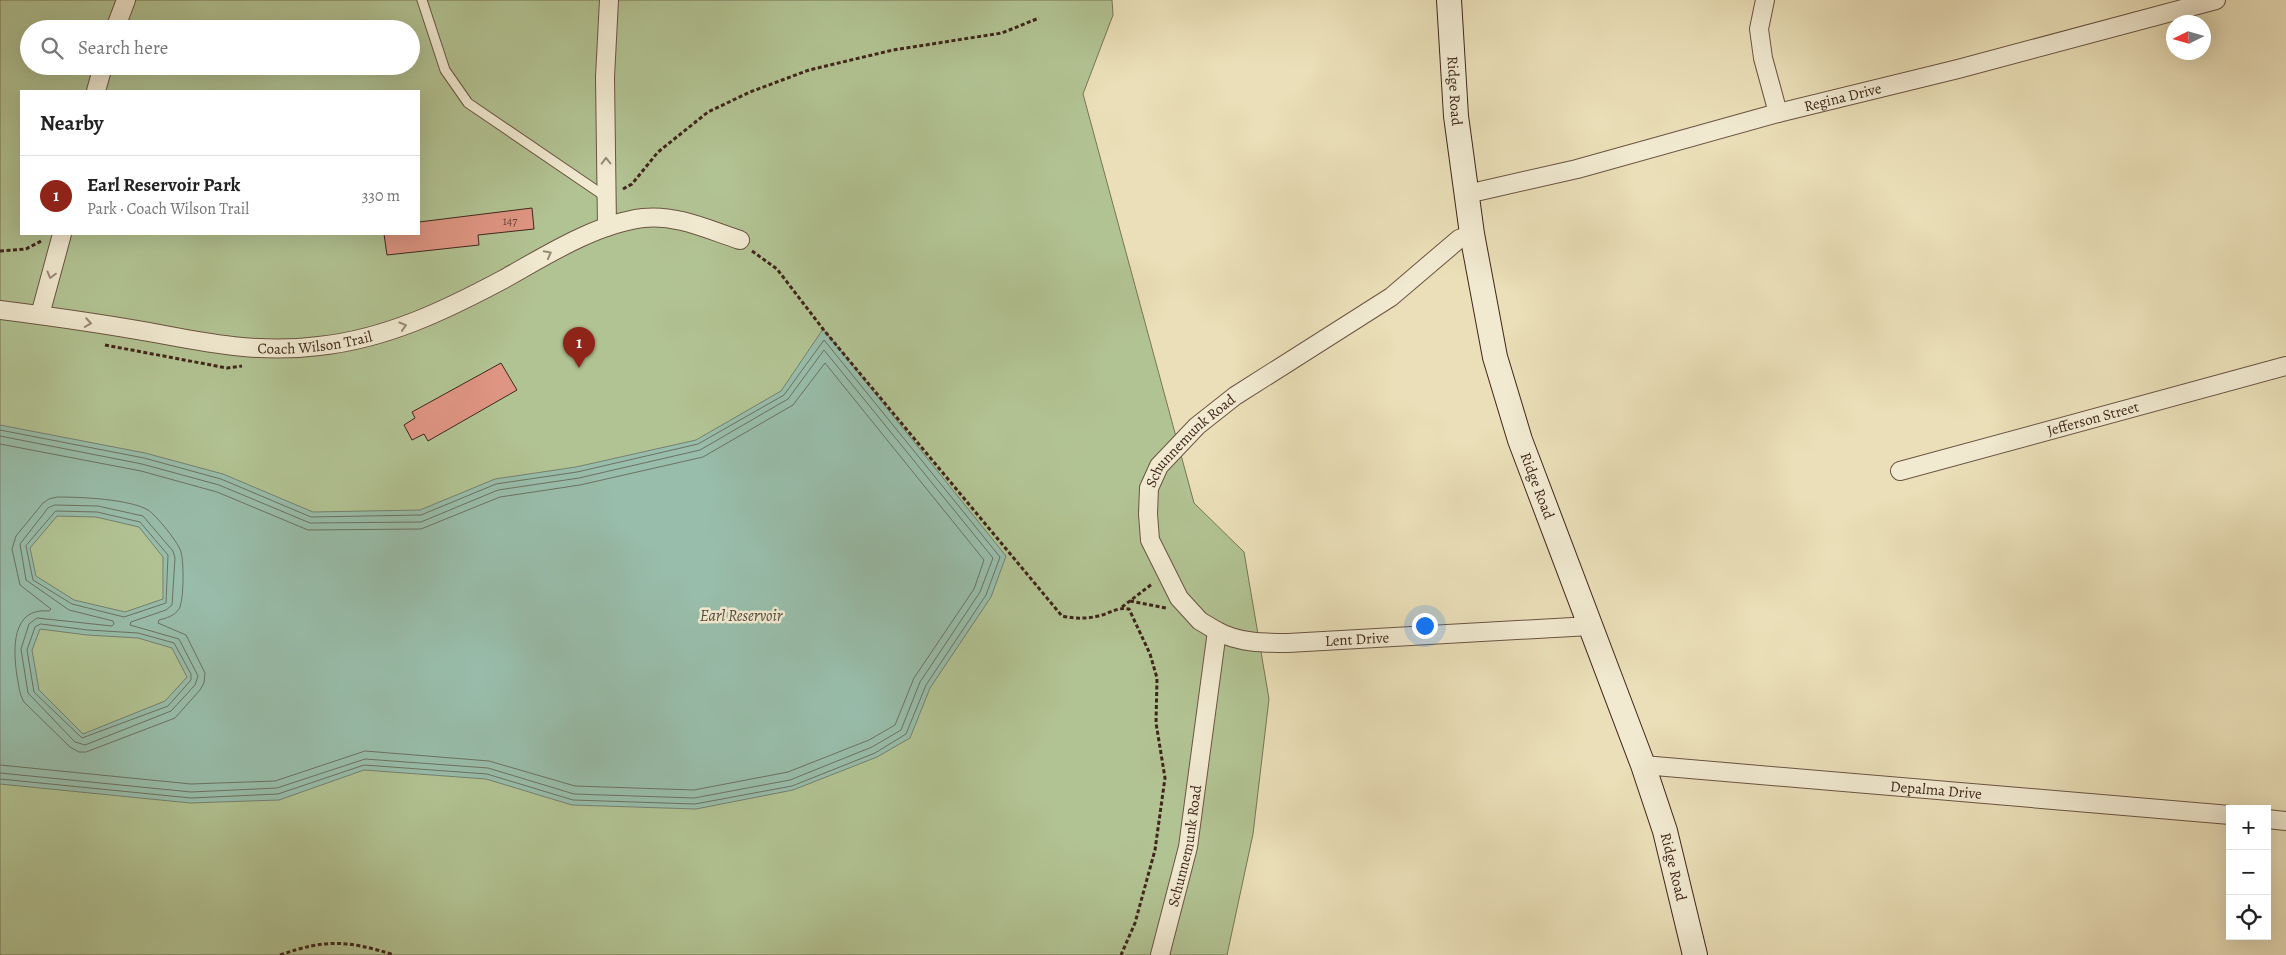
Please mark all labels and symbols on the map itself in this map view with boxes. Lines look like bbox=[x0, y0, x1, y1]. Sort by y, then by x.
north arrow bbox=[2166, 15, 2211, 60]
street label: Ridge Road bbox=[1442, 55, 1467, 128]
street label: Regina Drive bbox=[1802, 78, 1884, 116]
one-way arrow bbox=[601, 157, 611, 165]
house number: 147 bbox=[503, 213, 518, 229]
one-way arrow bbox=[543, 250, 552, 260]
one-way arrow bbox=[46, 270, 57, 279]
one-way arrow bbox=[84, 318, 92, 328]
one-way arrow bbox=[398, 322, 407, 332]
street label: Coach Wilson Trail bbox=[257, 326, 375, 359]
pin: 1 bbox=[563, 327, 595, 368]
street label: Schunnemunk Road bbox=[1141, 389, 1240, 491]
street label: Jefferson Street bbox=[2045, 396, 2141, 441]
street label: Ridge Road bbox=[1516, 450, 1559, 523]
water label: Earl Reservoir bbox=[700, 605, 783, 627]
your location bbox=[1412, 613, 1438, 639]
street label: Lent Drive bbox=[1324, 627, 1390, 651]
street label: Depalma Drive bbox=[1889, 776, 1983, 804]
street label: Schunnemunk Road bbox=[1163, 783, 1206, 909]
street label: Ridge Road bbox=[1656, 831, 1692, 904]

